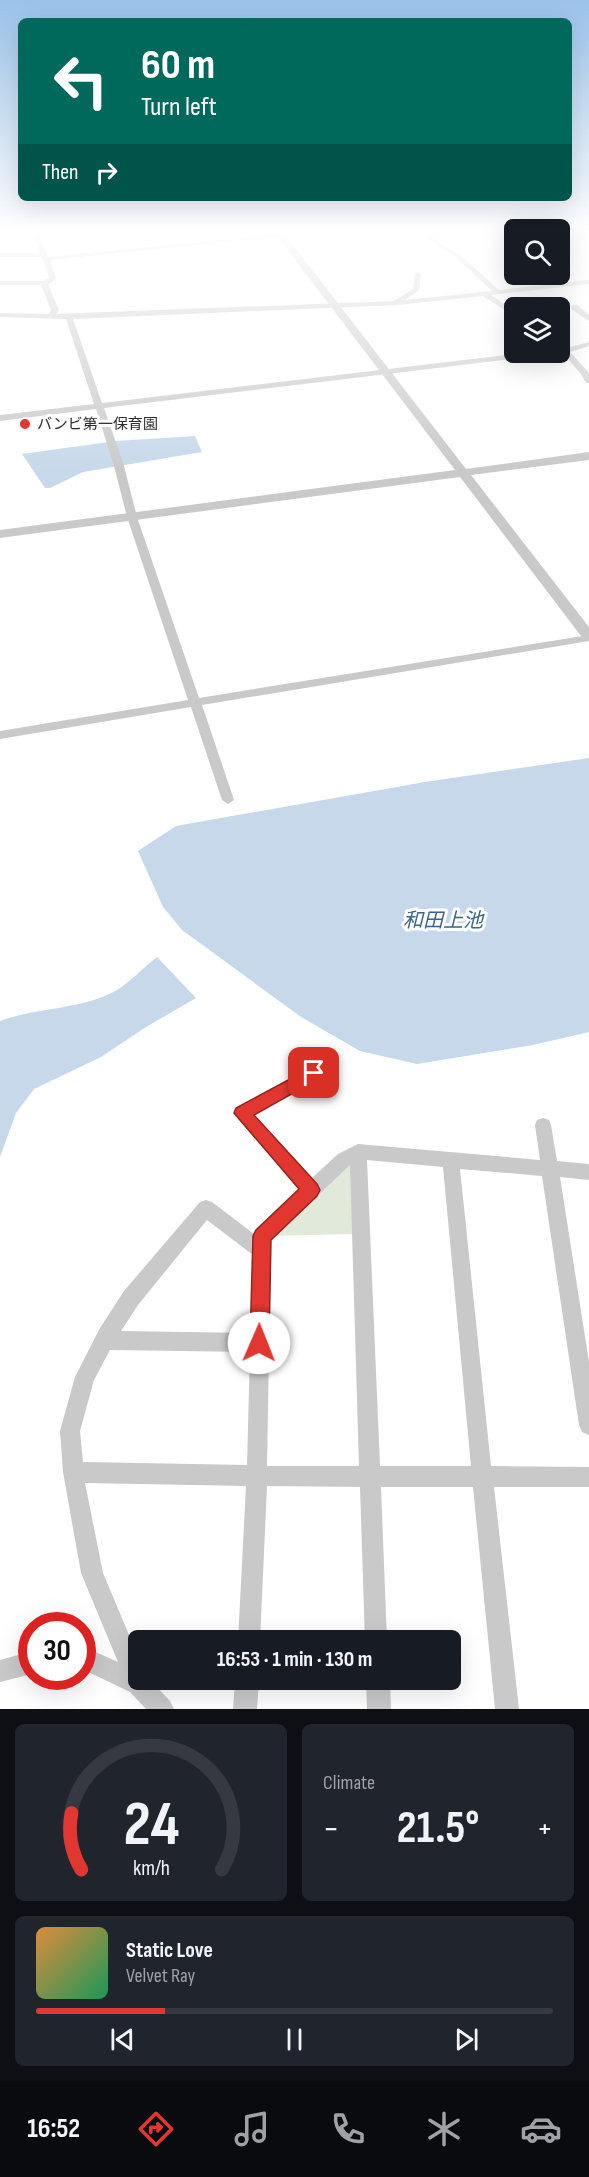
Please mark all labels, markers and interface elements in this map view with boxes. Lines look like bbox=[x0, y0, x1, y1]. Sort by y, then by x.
text: 60 m bbox=[141, 40, 215, 91]
icon: left bbox=[42, 42, 120, 120]
text: Turn left bbox=[141, 91, 217, 123]
icon: right bbox=[90, 156, 123, 189]
text: Then bbox=[42, 159, 78, 186]
map controls bbox=[504, 219, 570, 363]
button: search bbox=[504, 219, 570, 285]
button: layers bbox=[504, 297, 570, 363]
place label: バンビ第一保育園 bbox=[37, 415, 158, 434]
marker: バンビ第一保育園 bbox=[18, 417, 32, 431]
water label: 和田上池 bbox=[403, 909, 485, 933]
pin bbox=[288, 1047, 339, 1098]
icon: arrive bbox=[297, 1056, 330, 1089]
position arrow bbox=[227, 1311, 291, 1375]
speed limit sign: 30 bbox=[18, 1612, 96, 1690]
text: 16:53 · 1 min · 130 m bbox=[217, 1646, 372, 1673]
text: Climate bbox=[323, 1771, 375, 1795]
text: 24 bbox=[123, 1788, 179, 1863]
text: 21.5° bbox=[397, 1801, 479, 1856]
text: − bbox=[323, 1809, 339, 1849]
text: + bbox=[537, 1809, 553, 1849]
text: km/h bbox=[132, 1856, 170, 1881]
text: Static Love bbox=[126, 1937, 213, 1964]
text: Velvet Ray bbox=[126, 1964, 195, 1988]
icon: previous bbox=[106, 2023, 139, 2056]
icon: pause bbox=[278, 2023, 311, 2056]
icon: next bbox=[450, 2023, 483, 2056]
icon: directions bbox=[135, 2108, 177, 2150]
icon: music bbox=[231, 2108, 273, 2150]
icon: phone bbox=[327, 2108, 369, 2150]
icon: climate bbox=[423, 2108, 465, 2150]
icon: car bbox=[520, 2108, 562, 2150]
text: 16:52 bbox=[27, 2113, 80, 2145]

